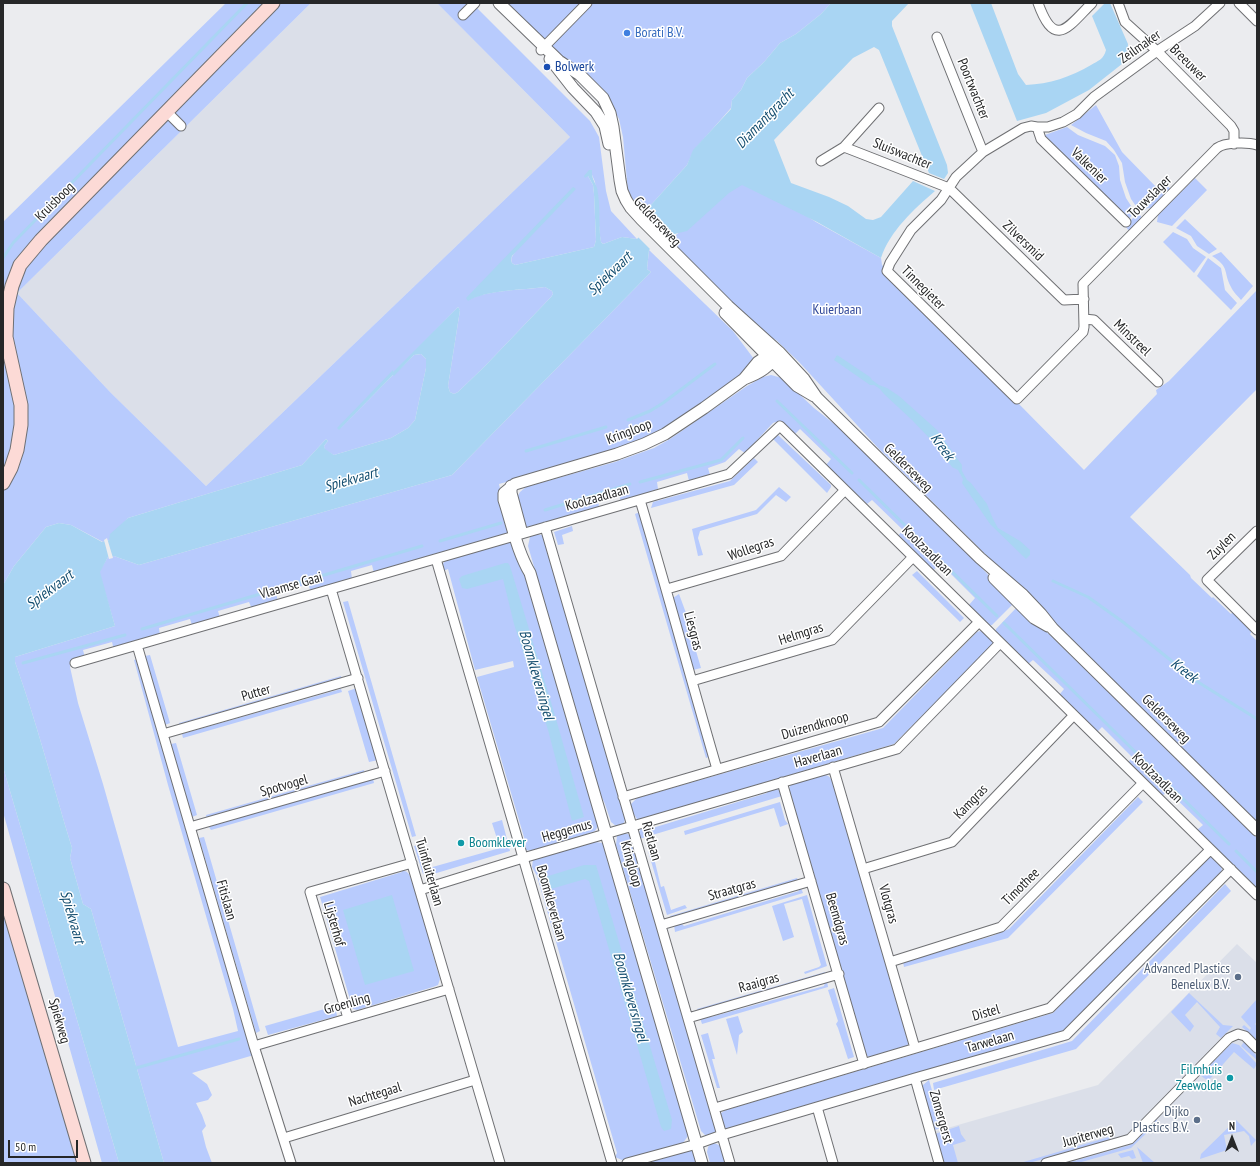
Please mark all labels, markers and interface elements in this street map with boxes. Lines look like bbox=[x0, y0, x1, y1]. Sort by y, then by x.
place label: Borati B.V. bbox=[635, 25, 684, 41]
street label: Zeilmaker bbox=[1116, 27, 1164, 67]
marker: Borati B.V. bbox=[622, 28, 632, 38]
street label: Breeuwer bbox=[1166, 41, 1210, 85]
street label: Poortwachter bbox=[953, 56, 993, 122]
place label: Bolwerk bbox=[555, 59, 594, 75]
marker: Bolwerk bbox=[542, 62, 552, 72]
water label: Diamantgracht bbox=[732, 85, 798, 153]
street label: Sluiswachter bbox=[870, 135, 934, 173]
street label: Valkenier bbox=[1067, 144, 1111, 188]
street label: Touwslager bbox=[1125, 172, 1175, 222]
street label: Kruisboog bbox=[32, 179, 78, 225]
street label: Gelderseweg bbox=[630, 194, 684, 250]
street label: Zilversmid bbox=[999, 217, 1047, 265]
water label: Spiekvaart bbox=[584, 249, 636, 299]
street label: Tinnegieter bbox=[897, 262, 949, 314]
park label: Kuierbaan bbox=[813, 302, 861, 318]
street label: Minstreel bbox=[1110, 316, 1154, 360]
street label: Kringloop bbox=[604, 416, 654, 448]
water label: Kreek bbox=[926, 430, 958, 464]
street label: Gelderseweg bbox=[880, 440, 936, 496]
water label: Spiekvaart bbox=[322, 464, 380, 496]
street label: Koolzaadlaan bbox=[564, 481, 630, 515]
street label: Koolzaadlaan bbox=[898, 522, 956, 580]
street label: Zuylen bbox=[1205, 529, 1239, 563]
street label: Wollegras bbox=[726, 533, 776, 565]
water label: Spiekvaart bbox=[23, 566, 77, 614]
street label: Vlaamse Gaai bbox=[258, 569, 324, 603]
street label: Liesgras bbox=[680, 610, 706, 652]
street label: Helmgras bbox=[777, 619, 825, 649]
water label: Boomkleversingel bbox=[515, 628, 557, 722]
water label: Kreek bbox=[1167, 655, 1201, 687]
street label: Putter bbox=[240, 681, 272, 705]
street label: Gelderseweg bbox=[1138, 691, 1194, 747]
street label: Duizendknoop bbox=[779, 708, 851, 744]
street label: Haverlaan bbox=[792, 742, 844, 772]
street label: Koolzaadlaan bbox=[1128, 749, 1186, 807]
street label: Spotvogel bbox=[258, 771, 310, 801]
street label: Kamgras bbox=[951, 781, 991, 823]
street label: Heggemus bbox=[540, 816, 594, 846]
street label: Rietlaan bbox=[637, 819, 665, 863]
place label: Boomklever bbox=[469, 835, 526, 851]
street label: Tuinfluiterlaan bbox=[411, 836, 447, 908]
marker: Boomklever bbox=[456, 838, 466, 848]
street label: Kringloop bbox=[616, 839, 646, 889]
street label: Boomkleverlaan bbox=[532, 863, 570, 943]
street label: Timothee bbox=[999, 865, 1043, 909]
street label: Straatgras bbox=[706, 875, 758, 905]
street label: Fitislaan bbox=[212, 878, 240, 922]
street label: Vlotgras bbox=[874, 883, 902, 925]
water label: Spiekvaart bbox=[56, 888, 88, 946]
street label: Beemdgras bbox=[822, 891, 852, 947]
street label: Lijsterhof bbox=[320, 900, 348, 948]
water label: Boomkleversingel bbox=[609, 950, 651, 1044]
place label: Advanced Plastics Benelux B.V. bbox=[1144, 961, 1230, 994]
street label: Raaigras bbox=[737, 969, 781, 997]
marker: Advanced Plastics Benelux B.V. bbox=[1233, 972, 1243, 982]
street label: Groenling bbox=[322, 989, 372, 1019]
street label: Spiekweg bbox=[45, 996, 73, 1046]
street label: Distel bbox=[970, 1001, 1002, 1025]
street label: Tarwelaan bbox=[964, 1027, 1016, 1057]
place label: Filmhuis Zeewolde bbox=[1176, 1062, 1222, 1094]
marker: Filmhuis Zeewolde bbox=[1225, 1073, 1235, 1083]
street label: Nachtegaal bbox=[347, 1079, 403, 1111]
street label: Zomergerst bbox=[925, 1088, 957, 1146]
place label: Dijko Plastics B.V. bbox=[1133, 1104, 1189, 1136]
marker: Dijko Plastics B.V. bbox=[1192, 1115, 1202, 1125]
north arrow bbox=[1212, 1118, 1252, 1158]
text: N bbox=[1229, 1119, 1235, 1133]
street label: Jupiterweg bbox=[1061, 1121, 1115, 1151]
scale bar bbox=[10, 1132, 80, 1158]
text: 50 m bbox=[15, 1139, 36, 1154]

